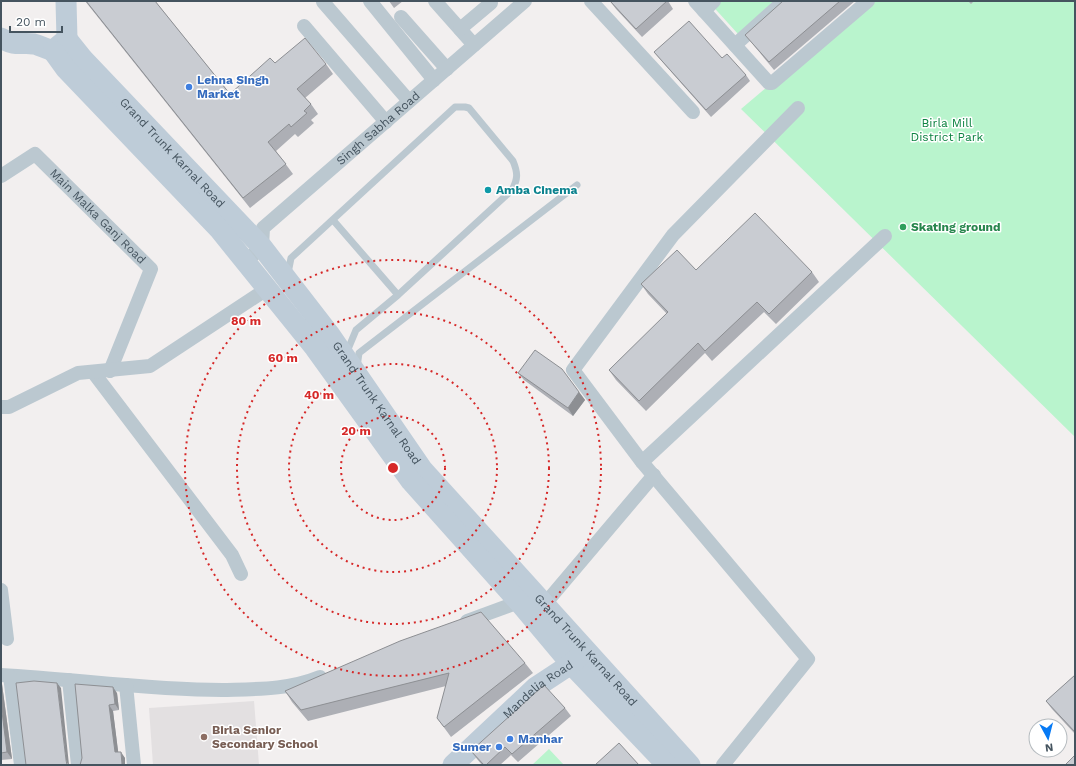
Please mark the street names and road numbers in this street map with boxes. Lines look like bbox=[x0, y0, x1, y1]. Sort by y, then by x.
street label: Singh Sabha Road bbox=[334, 88, 423, 168]
street label: Grand Trunk Karnal Road bbox=[117, 95, 228, 210]
street label: Main Malka Ganj Road bbox=[47, 166, 149, 267]
street label: Grand Trunk Karnal Road bbox=[330, 339, 424, 467]
street label: Grand Trunk Karnal Road bbox=[532, 591, 640, 709]
street label: Mandelia Road bbox=[500, 658, 576, 721]

